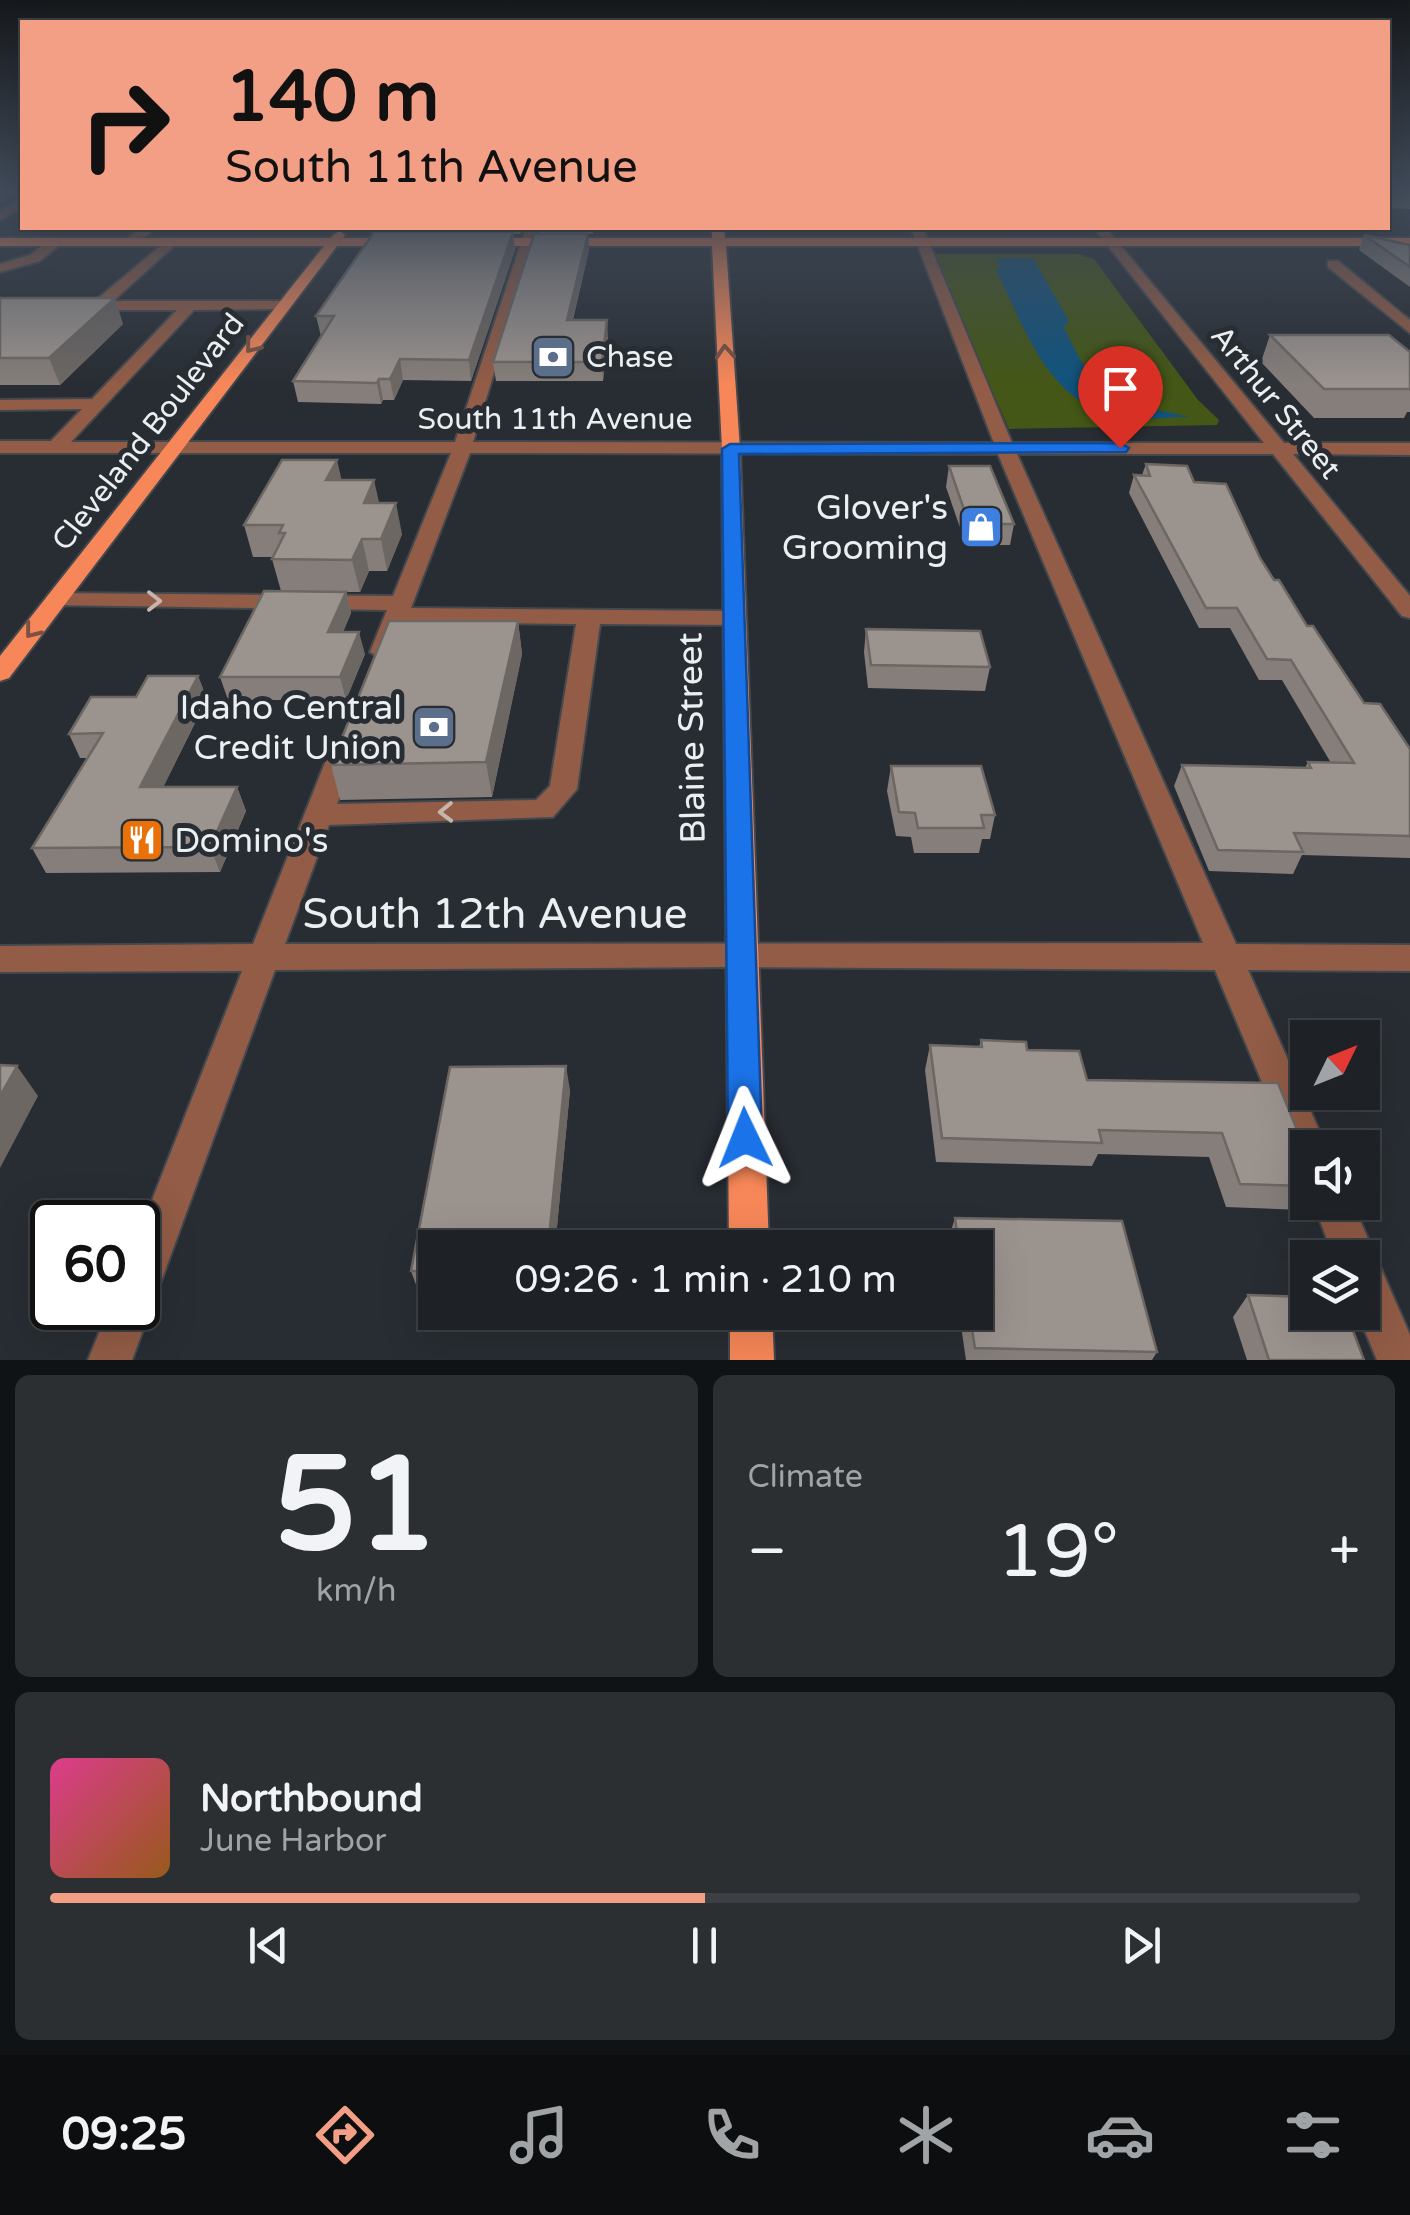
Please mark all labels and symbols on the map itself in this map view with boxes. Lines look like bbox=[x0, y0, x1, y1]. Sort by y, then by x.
street label: Cleveland Boulevard bbox=[44, 306, 253, 558]
street label: Arthur Street bbox=[1203, 318, 1349, 486]
bank icon: Chase bbox=[530, 334, 576, 380]
one-way arrow bbox=[247, 335, 264, 353]
place label: Chase bbox=[586, 339, 673, 376]
one-way arrow bbox=[714, 343, 736, 359]
pin bbox=[1078, 346, 1163, 449]
street label: South 11th Avenue bbox=[417, 401, 693, 438]
place label: Glover's Grooming bbox=[782, 487, 948, 569]
shop icon: Glover's Grooming bbox=[958, 504, 1004, 550]
one-way arrow bbox=[146, 590, 162, 612]
one-way arrow bbox=[27, 620, 44, 638]
street label: Blaine Street bbox=[669, 632, 715, 844]
place label: Idaho Central Credit Union bbox=[179, 687, 402, 769]
bank icon: Idaho Central Credit Union bbox=[411, 704, 457, 750]
one-way arrow bbox=[437, 802, 453, 823]
restaurant icon: Domino's bbox=[119, 817, 165, 863]
place label: Domino's bbox=[174, 820, 328, 862]
street label: South 12th Avenue bbox=[302, 889, 688, 940]
north arrow bbox=[1290, 1020, 1380, 1110]
position arrow bbox=[693, 1086, 797, 1190]
speed limit sign: 60 bbox=[30, 1200, 160, 1330]

